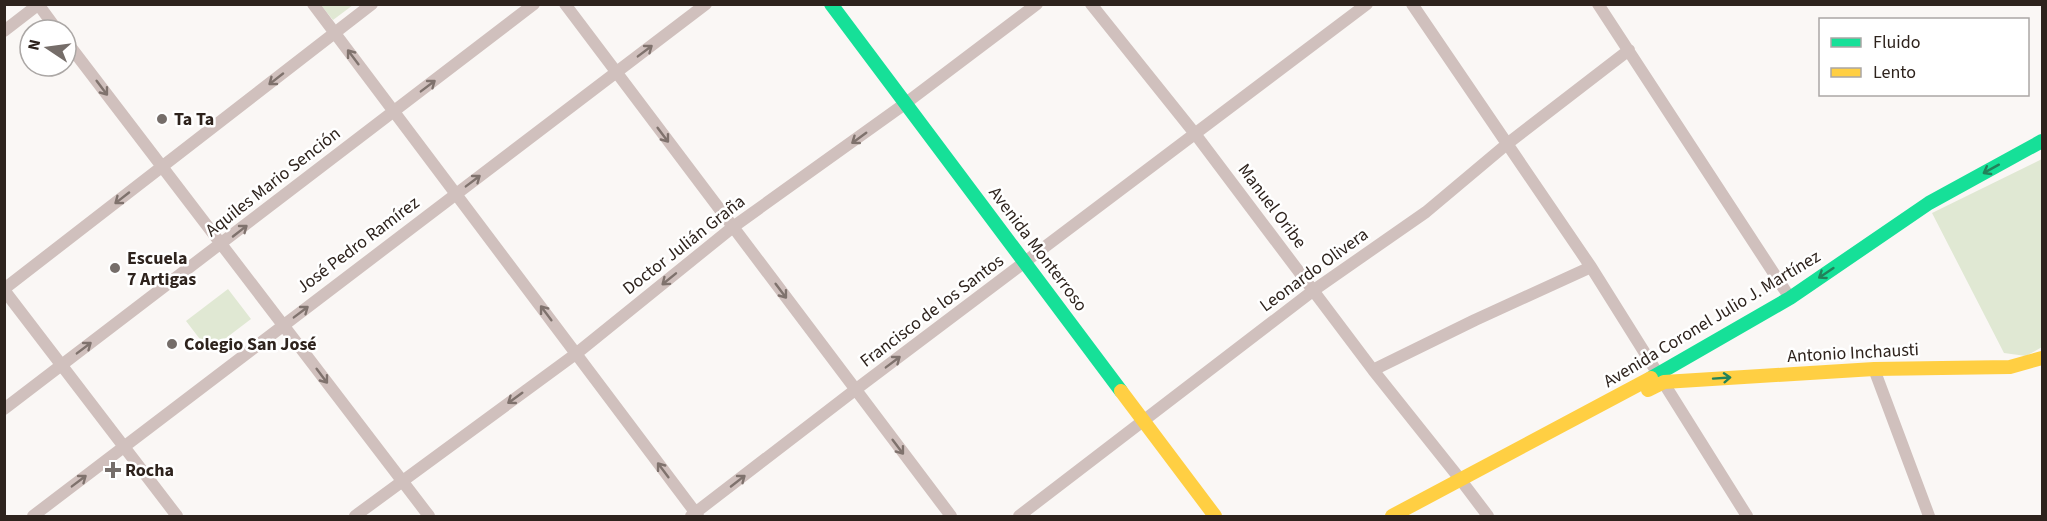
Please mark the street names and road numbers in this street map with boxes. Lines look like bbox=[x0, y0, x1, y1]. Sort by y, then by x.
street label: Aquiles Mario Sención bbox=[200, 121, 346, 243]
street label: Manuel Oribe bbox=[1232, 158, 1312, 254]
street label: Avenida Monterroso bbox=[983, 181, 1093, 317]
street label: Doctor Julián Graña bbox=[618, 189, 750, 301]
street label: José Pedro Ramírez bbox=[291, 190, 425, 299]
street label: Leonardo Olivera bbox=[1255, 222, 1373, 318]
street label: Avenida Coronel Julio J. Martínez bbox=[1599, 244, 1825, 394]
street label: Francisco de los Santos bbox=[855, 249, 1009, 373]
street label: Antonio Inchausti bbox=[1786, 337, 1920, 369]

